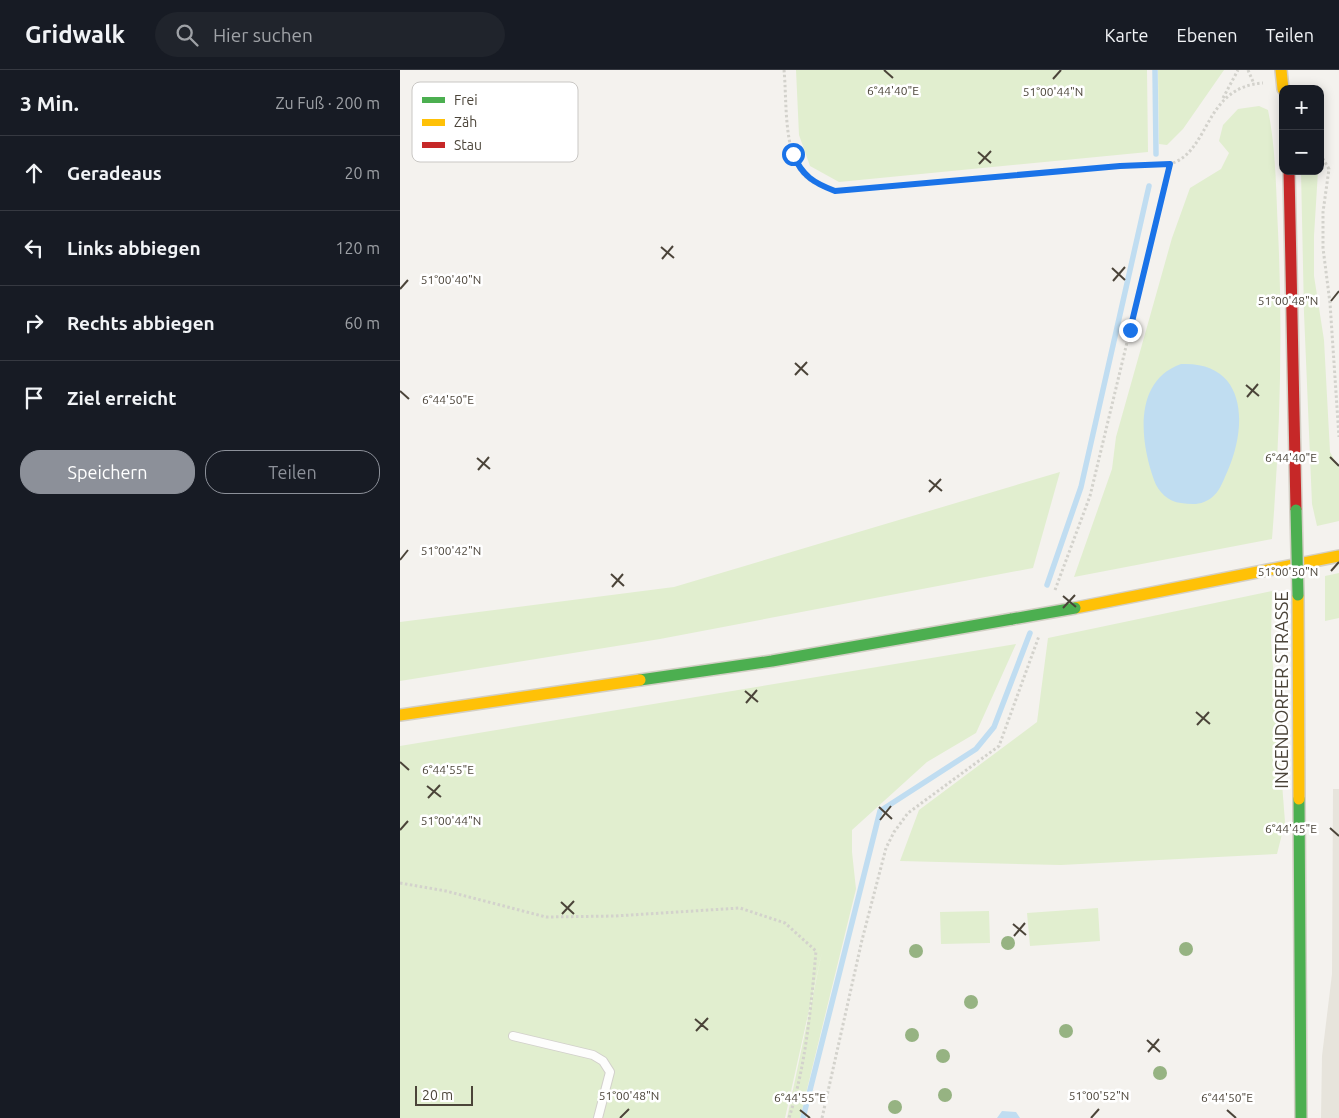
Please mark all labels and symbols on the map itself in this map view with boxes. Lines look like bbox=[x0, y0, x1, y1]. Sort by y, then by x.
legend bbox=[412, 82, 578, 162]
text: 6°44'40"E bbox=[867, 84, 919, 97]
text: 51°00'44"N bbox=[1023, 85, 1083, 98]
text: Frei bbox=[454, 92, 478, 108]
text: Zäh bbox=[454, 114, 477, 130]
text: Stau bbox=[454, 137, 482, 153]
route start bbox=[782, 143, 805, 166]
text: 51°00'40"N bbox=[421, 273, 481, 286]
text: 51°00'48"N bbox=[1258, 294, 1318, 307]
route end bbox=[1119, 319, 1142, 342]
text: 6°44'50"E bbox=[422, 393, 474, 406]
text: 6°44'40"E bbox=[1265, 451, 1317, 464]
text: 51°00'42"N bbox=[421, 544, 481, 557]
text: 51°00'50"N bbox=[1258, 565, 1318, 578]
street label: INGENDORFER STRASSE bbox=[1271, 591, 1291, 789]
text: 6°44'55"E bbox=[422, 763, 474, 776]
text: 51°00'44"N bbox=[421, 814, 481, 827]
text: 6°44'45"E bbox=[1265, 822, 1317, 835]
scale bar bbox=[415, 1083, 472, 1106]
text: 51°00'48"N bbox=[599, 1089, 659, 1102]
text: 51°00'52"N bbox=[1069, 1089, 1129, 1102]
text: 6°44'55"E bbox=[774, 1091, 826, 1104]
text: 6°44'50"E bbox=[1201, 1091, 1253, 1104]

